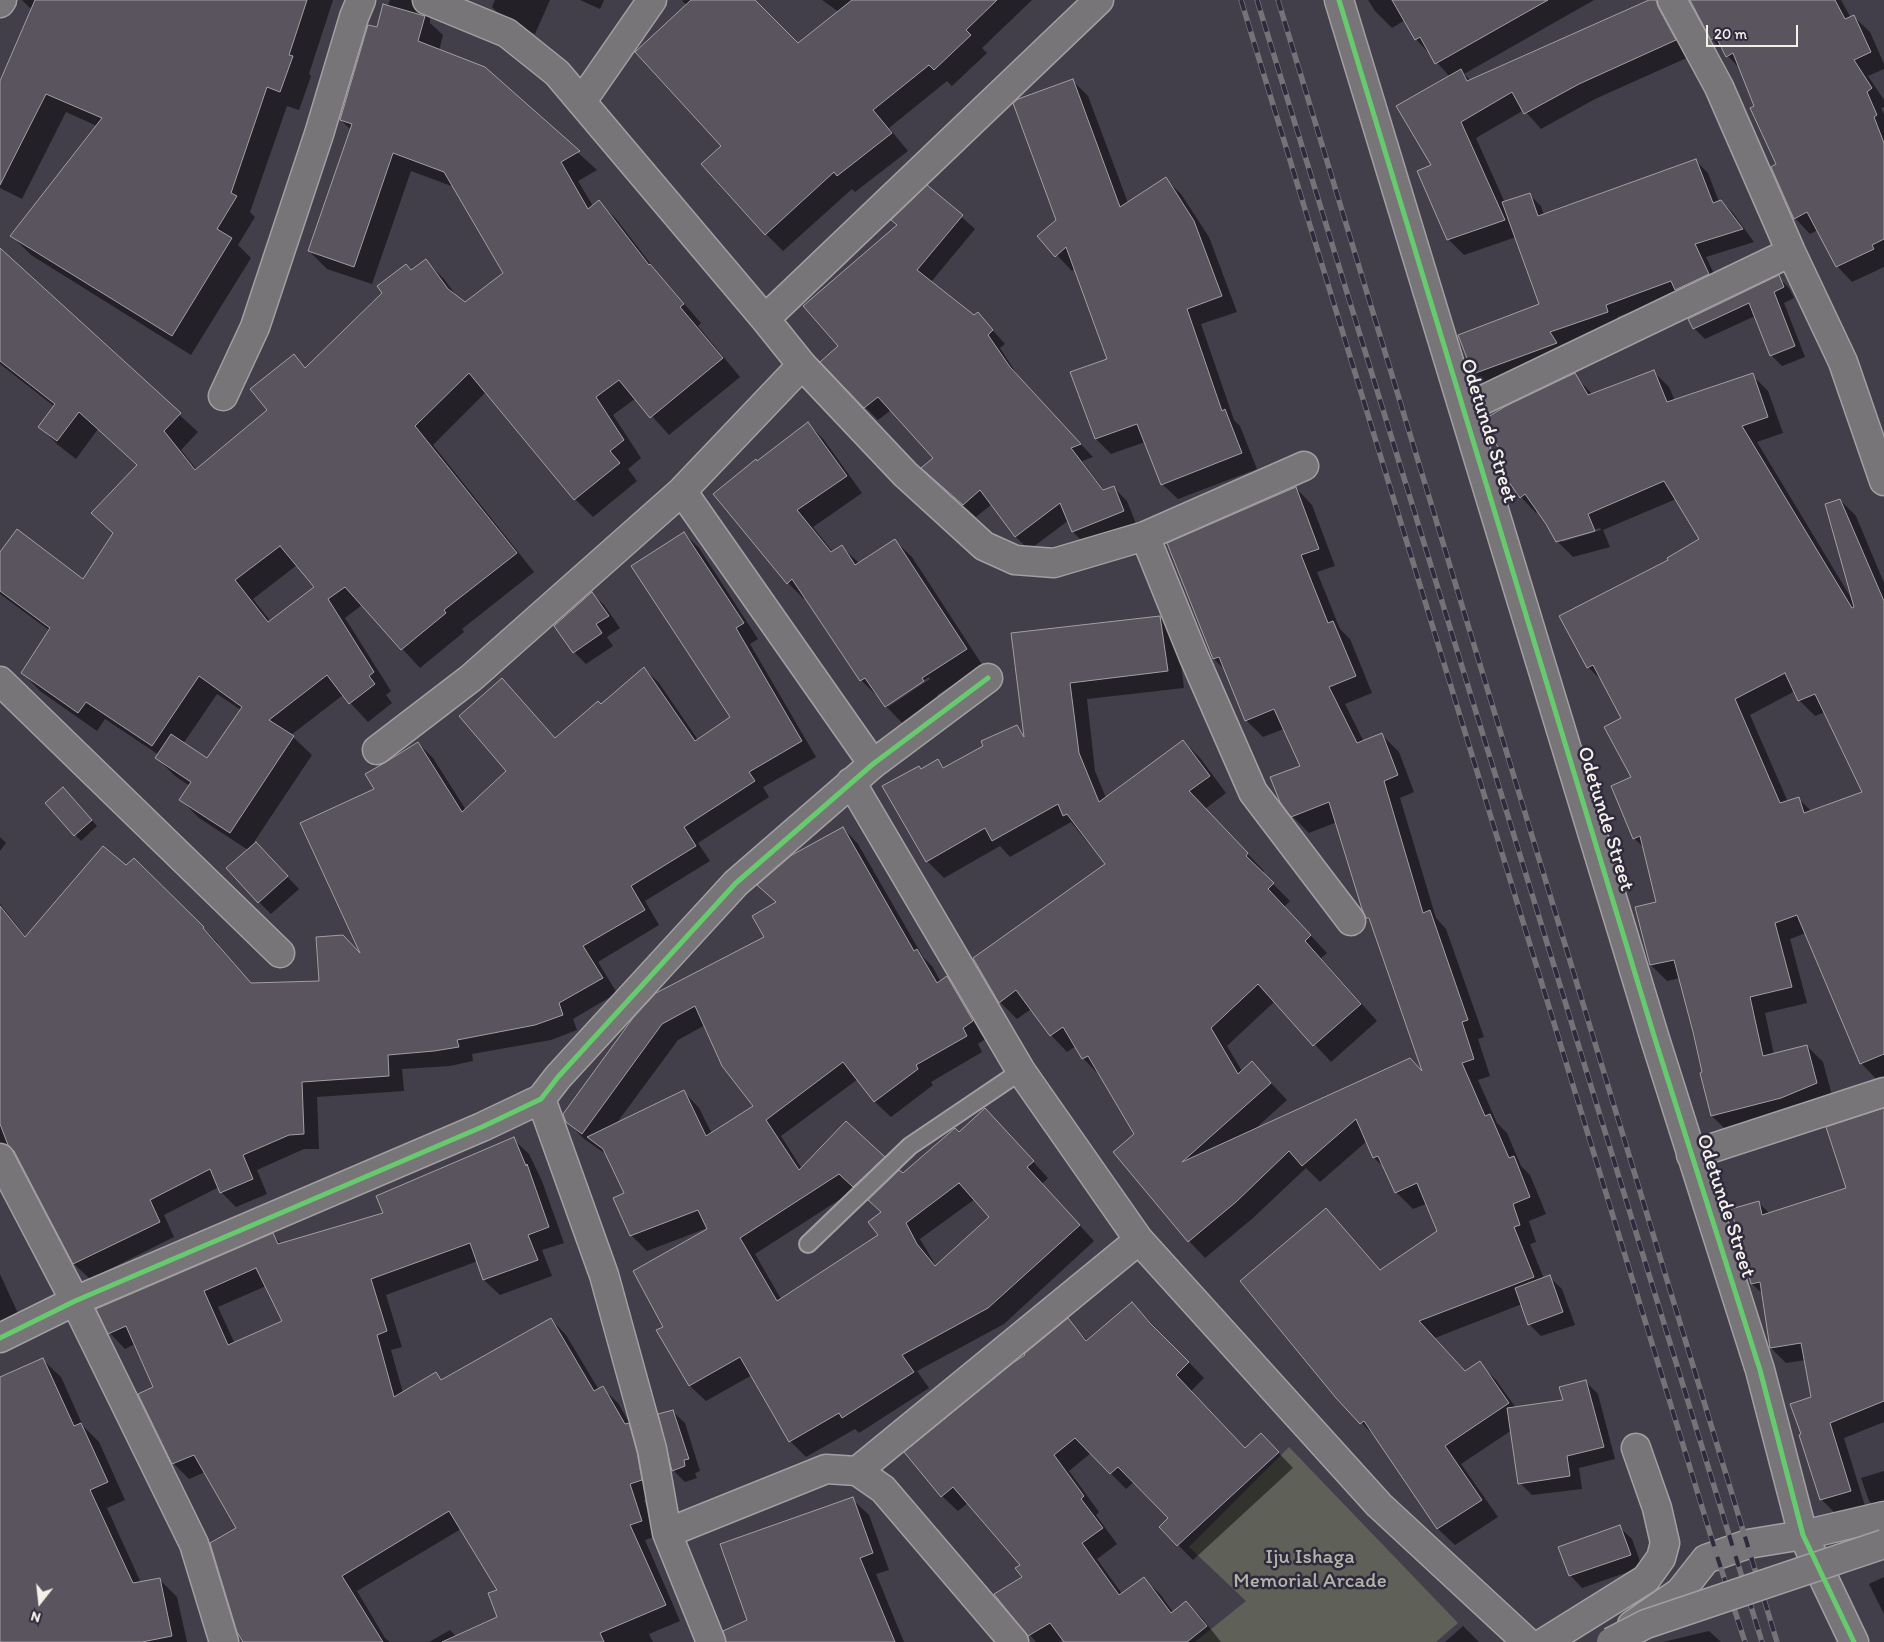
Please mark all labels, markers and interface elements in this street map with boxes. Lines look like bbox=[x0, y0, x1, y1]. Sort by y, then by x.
scale bar bbox=[1709, 15, 1802, 47]
text: 20 m bbox=[1714, 25, 1747, 43]
street label: Odetunde Street bbox=[1454, 356, 1522, 506]
street label: Odetunde Street bbox=[1571, 744, 1639, 894]
street label: Odetunde Street bbox=[1690, 1131, 1760, 1281]
park label: Iju Ishaga Memorial Arcade bbox=[1233, 1545, 1387, 1595]
north arrow bbox=[15, 1577, 65, 1627]
text: N bbox=[29, 1607, 43, 1626]

